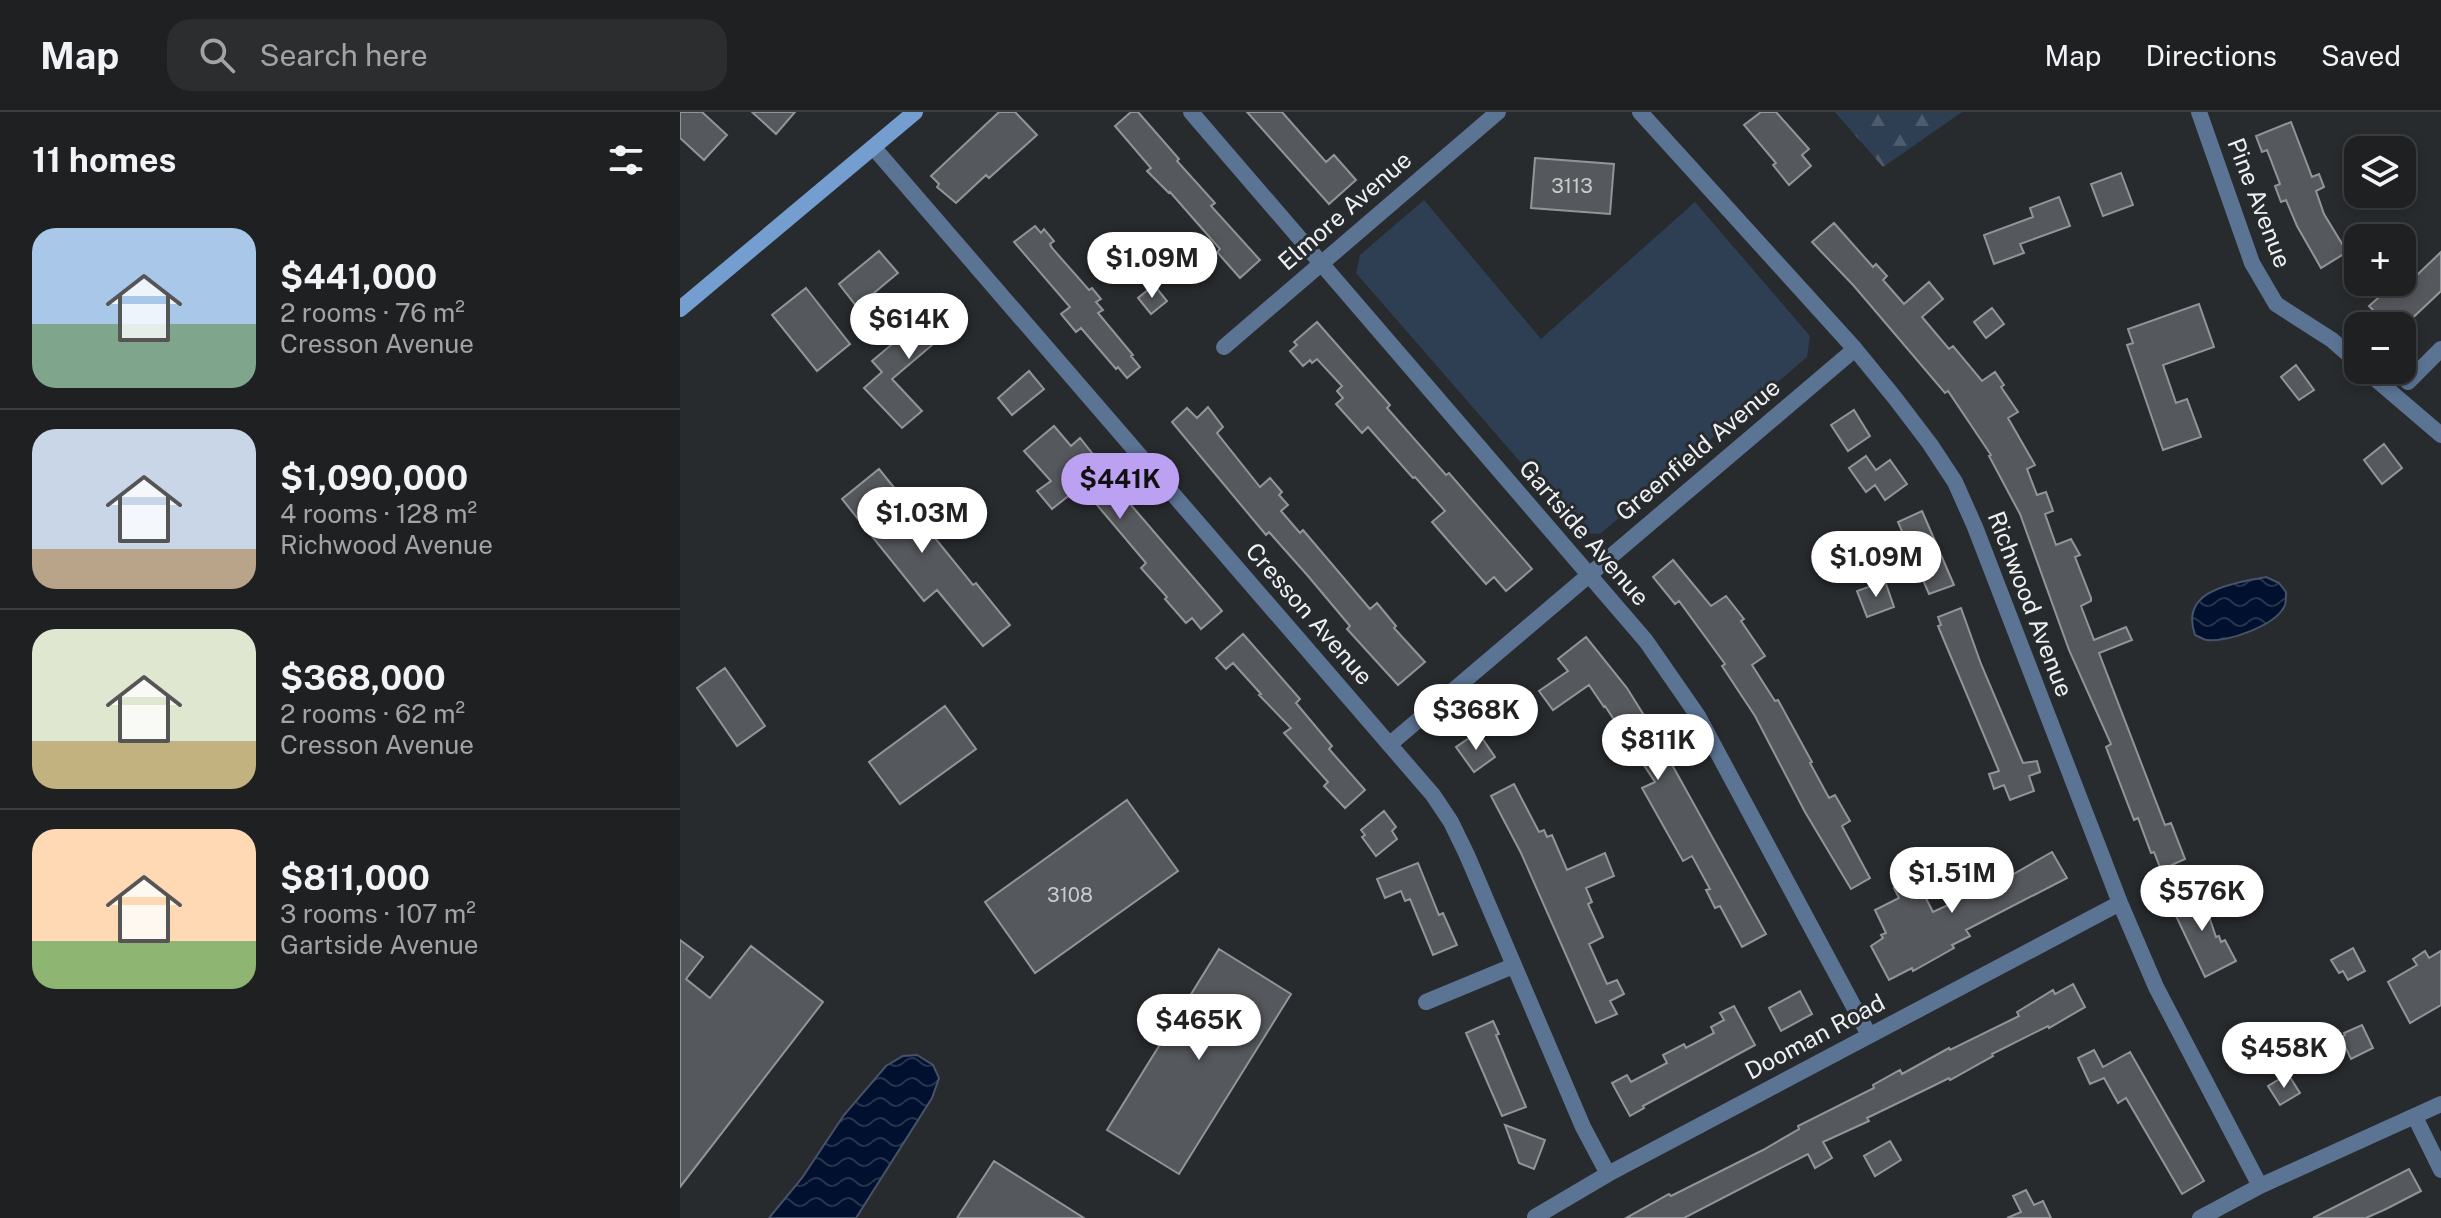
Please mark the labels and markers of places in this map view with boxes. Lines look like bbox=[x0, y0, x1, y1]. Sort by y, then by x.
pin: $1.09M bbox=[1087, 232, 1217, 300]
pin: $614K bbox=[853, 293, 965, 361]
pin: $441K bbox=[1064, 453, 1176, 521]
pin: $1.03M bbox=[857, 487, 987, 555]
pin: $1.09M bbox=[1811, 531, 1941, 599]
pin: $368K bbox=[1420, 684, 1532, 752]
pin: $811K bbox=[1602, 714, 1714, 782]
pin: $1.51M bbox=[1887, 847, 2017, 915]
pin: $576K bbox=[2146, 865, 2258, 933]
pin: $465K bbox=[1143, 994, 1255, 1062]
pin: $458K bbox=[2228, 1022, 2340, 1090]

